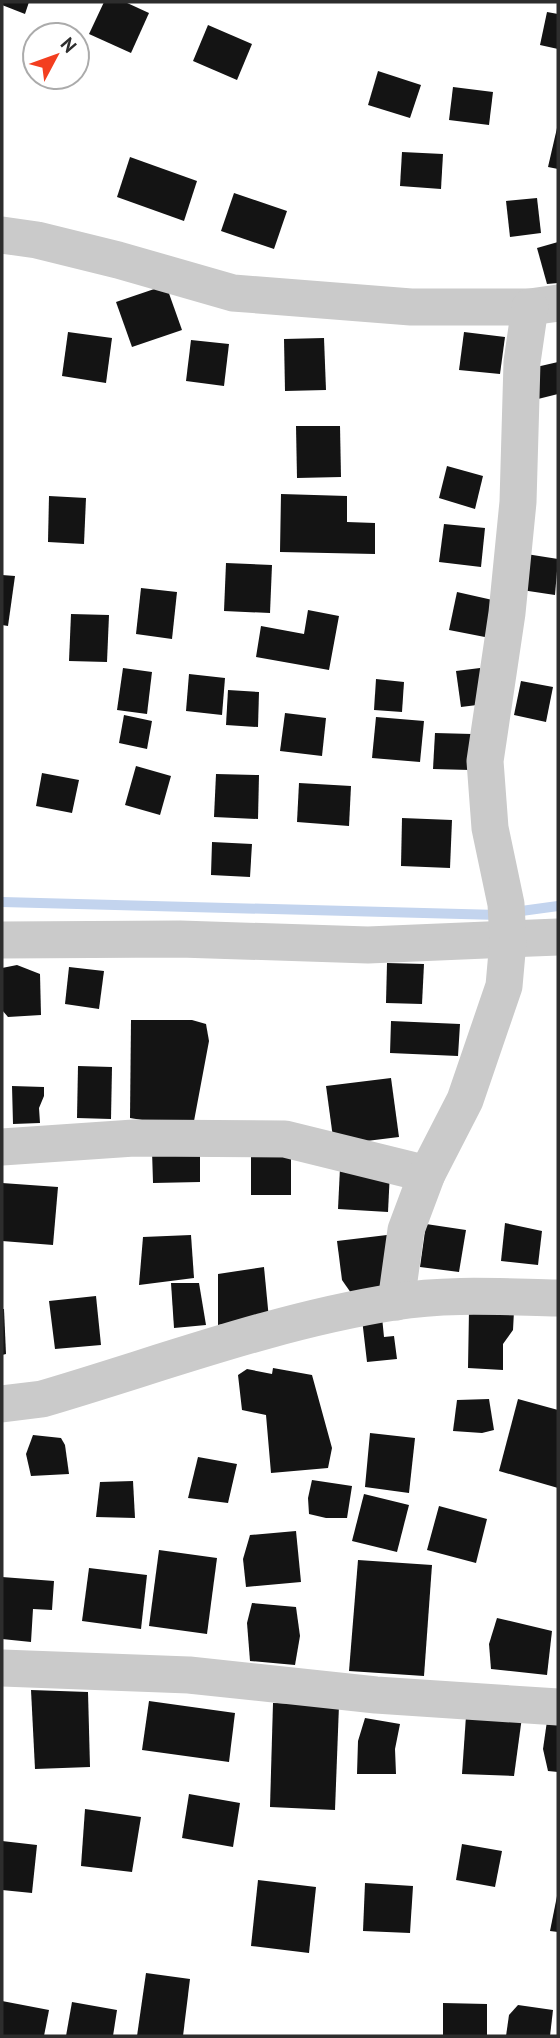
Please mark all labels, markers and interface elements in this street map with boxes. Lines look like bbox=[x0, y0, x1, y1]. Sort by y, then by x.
north arrow bbox=[21, 21, 91, 91]
text: N bbox=[56, 32, 82, 57]

